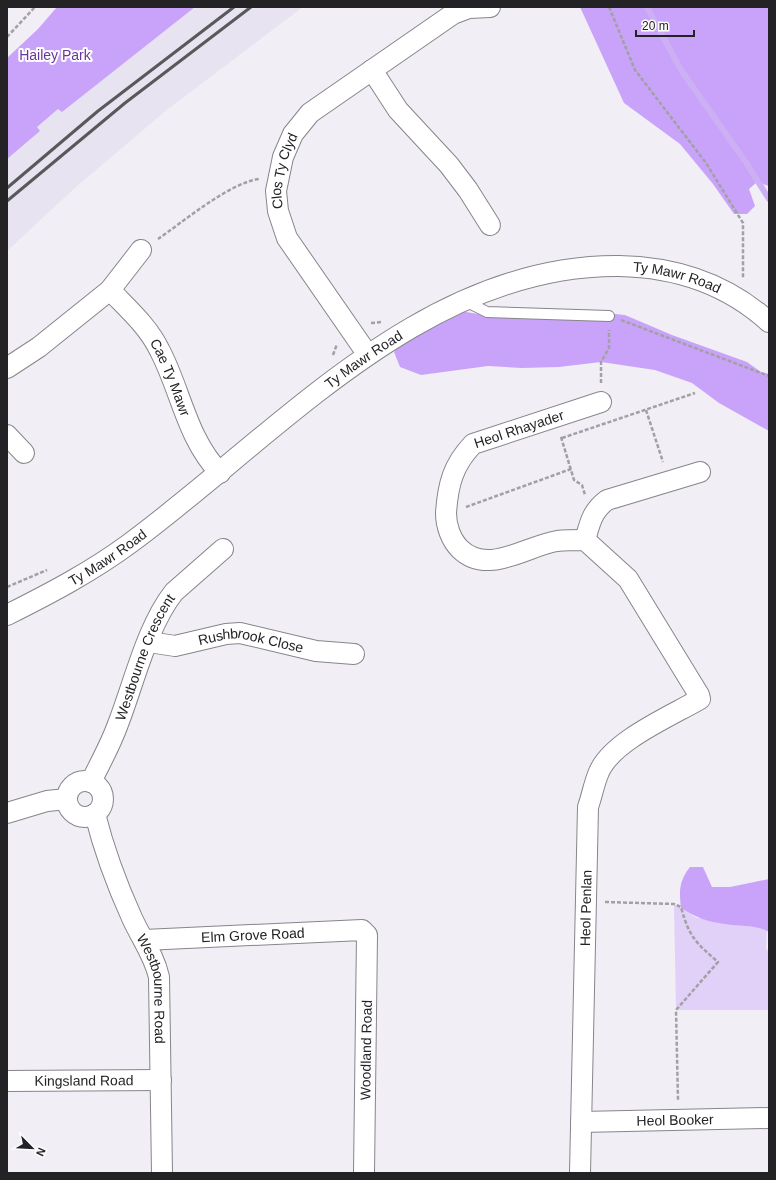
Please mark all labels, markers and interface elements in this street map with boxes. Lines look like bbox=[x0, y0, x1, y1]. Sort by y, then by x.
scale bar bbox=[636, 12, 694, 38]
text: 20 m bbox=[642, 19, 669, 33]
park label: Hailey Park bbox=[19, 47, 92, 63]
street label: Clos Ty Clyd bbox=[268, 130, 301, 210]
street label: Ty Mawr Road bbox=[633, 259, 724, 296]
street label: Ty Mawr Road bbox=[322, 327, 405, 392]
street label: Cae Ty Mawr bbox=[147, 336, 194, 419]
street label: Heol Rhayader bbox=[472, 407, 566, 451]
street label: Ty Mawr Road bbox=[66, 526, 150, 589]
street label: Westbourne Crescent bbox=[112, 591, 178, 723]
street label: Rushbrook Close bbox=[196, 625, 305, 656]
street label: Heol Penlan bbox=[577, 870, 595, 946]
street label: Elm Grove Road bbox=[201, 925, 305, 945]
street label: Westbourne Road bbox=[134, 931, 168, 1044]
street label: Woodland Road bbox=[357, 1000, 375, 1100]
street label: Kingsland Road bbox=[34, 1072, 134, 1089]
street label: Heol Booker bbox=[636, 1111, 714, 1129]
north arrow bbox=[12, 1128, 52, 1168]
text: N bbox=[34, 1146, 48, 1158]

